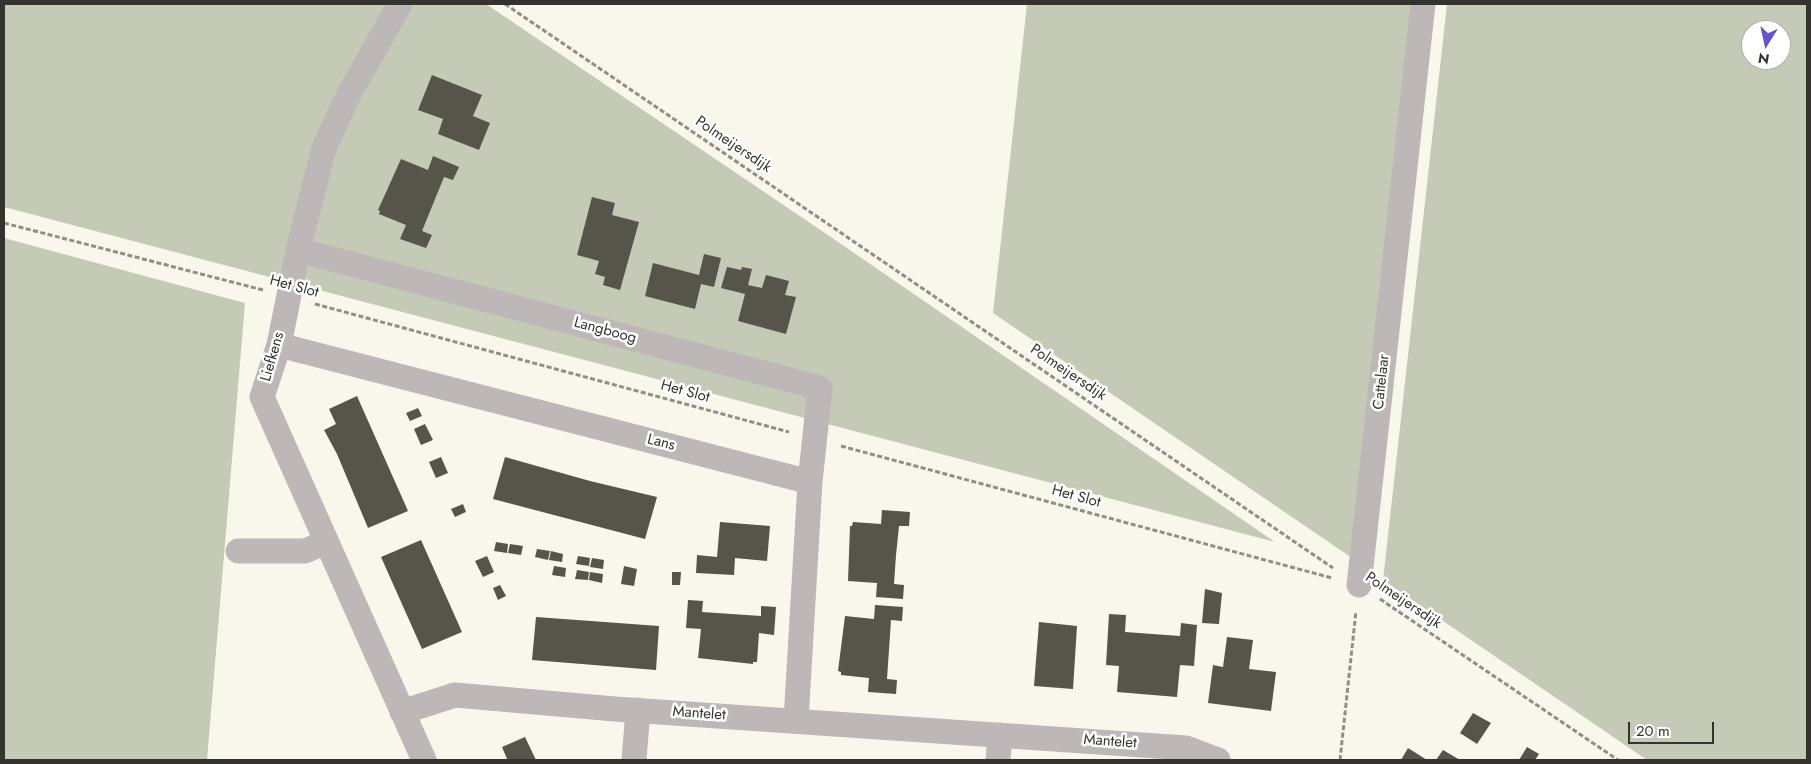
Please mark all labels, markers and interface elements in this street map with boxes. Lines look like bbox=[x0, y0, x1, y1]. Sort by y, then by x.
north arrow bbox=[1741, 20, 1791, 70]
text: N bbox=[1756, 48, 1771, 70]
street label: Polmeijersdijk bbox=[691, 113, 775, 177]
street label: Het Slot bbox=[268, 272, 320, 302]
street label: Langboog bbox=[572, 314, 638, 348]
street label: Liefkens bbox=[257, 330, 289, 384]
street label: Polmeijersdijk bbox=[1026, 341, 1110, 405]
street label: Cattelaar bbox=[1370, 353, 1394, 411]
street label: Het Slot bbox=[659, 377, 711, 407]
street label: Lans bbox=[645, 431, 677, 455]
street label: Het Slot bbox=[1050, 482, 1102, 512]
street label: Polmeijersdijk bbox=[1361, 569, 1445, 633]
street label: Mantelet bbox=[672, 703, 726, 725]
scale bar bbox=[1631, 712, 1717, 744]
text: 20 m bbox=[1636, 720, 1670, 742]
street label: Mantelet bbox=[1083, 731, 1137, 753]

